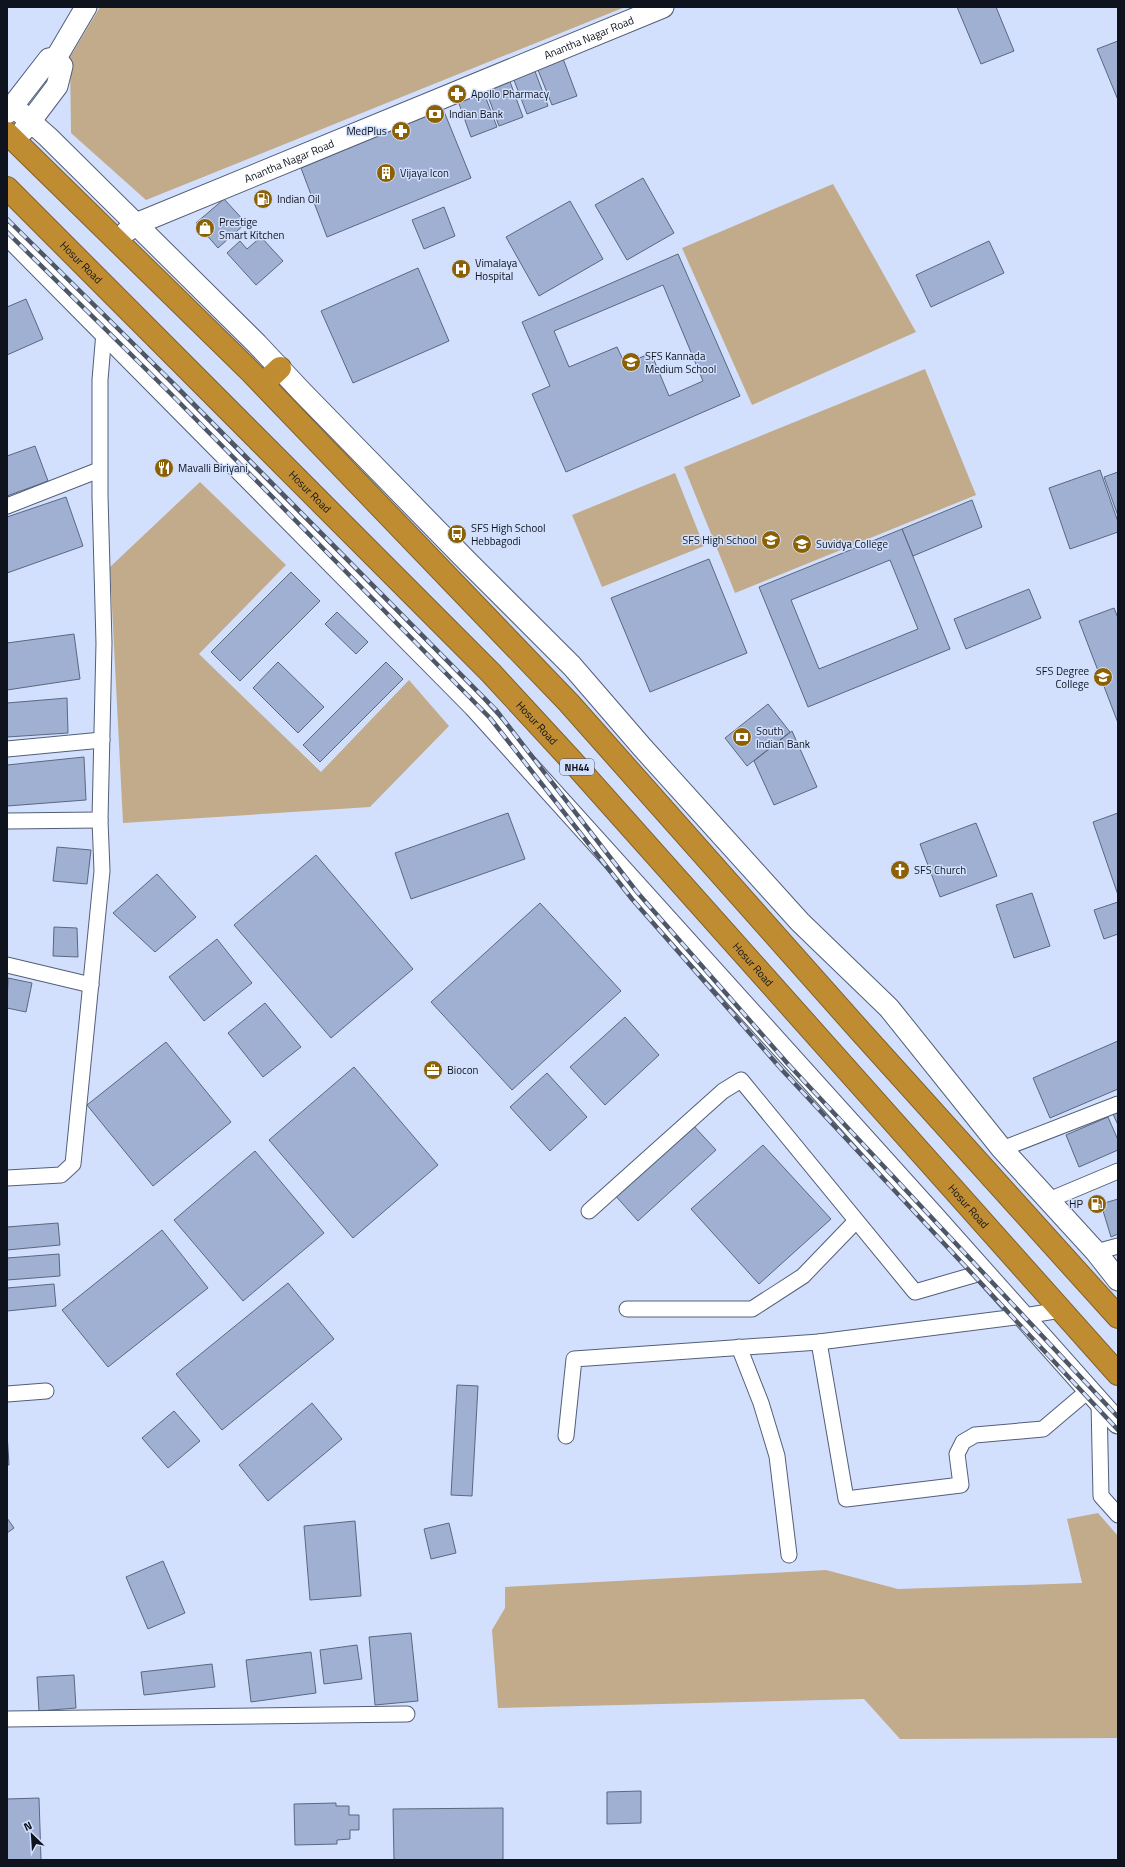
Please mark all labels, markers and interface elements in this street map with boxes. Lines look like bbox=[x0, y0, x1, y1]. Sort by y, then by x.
street label: Anantha Nagar Road bbox=[541, 12, 636, 63]
pharmacy icon: Apollo Pharmacy bbox=[446, 83, 468, 105]
place label: Apollo Pharmacy bbox=[471, 86, 550, 102]
bank icon: Indian Bank bbox=[424, 103, 446, 125]
place label: Indian Bank bbox=[449, 106, 504, 122]
pharmacy icon: MedPlus bbox=[390, 120, 412, 142]
place label: MedPlus bbox=[346, 123, 387, 139]
street label: Anantha Nagar Road bbox=[242, 135, 337, 187]
building icon: Vijaya Icon bbox=[375, 162, 397, 184]
place label: Vijaya Icon bbox=[400, 165, 449, 181]
fuel station icon: Indian Oil bbox=[252, 188, 274, 210]
place label: Indian Oil bbox=[277, 191, 320, 207]
place label: Prestige Smart Kitchen bbox=[219, 214, 285, 243]
shop icon: Prestige Smart Kitchen bbox=[194, 217, 216, 239]
street label: Hosur Road bbox=[56, 237, 106, 287]
place label: Vimalaya Hospital bbox=[475, 255, 518, 284]
hospital icon: Vimalaya Hospital bbox=[450, 258, 472, 280]
place label: SFS Kannada Medium School bbox=[645, 348, 716, 377]
school or university icon: SFS Kannada Medium School bbox=[620, 351, 642, 373]
restaurant icon: Mavalli Biriyani bbox=[153, 457, 175, 479]
place label: Mavalli Biriyani bbox=[178, 460, 248, 476]
street label: Hosur Road bbox=[285, 467, 335, 517]
place label: SFS High School Hebbagodi bbox=[471, 520, 546, 549]
bus stop icon: SFS High School Hebbagodi bbox=[446, 523, 468, 545]
school or university icon: SFS High School bbox=[760, 529, 782, 551]
place label: SFS High School bbox=[682, 532, 757, 548]
school or university icon: Suvidya College bbox=[791, 533, 813, 555]
place label: Suvidya College bbox=[816, 536, 888, 552]
place label: SFS Degree College bbox=[1036, 663, 1089, 692]
school or university icon: SFS Degree College bbox=[1092, 666, 1114, 688]
street label: Hosur Road bbox=[513, 698, 561, 748]
place label: South Indian Bank bbox=[756, 723, 811, 752]
bank icon: South Indian Bank bbox=[731, 726, 753, 748]
road number: NH44 bbox=[560, 759, 594, 775]
church icon: SFS Church bbox=[889, 859, 911, 881]
place label: SFS Church bbox=[914, 862, 966, 878]
street label: Hosur Road bbox=[729, 939, 777, 990]
office icon: Biocon bbox=[422, 1059, 444, 1081]
place label: Biocon bbox=[447, 1062, 479, 1078]
street label: Hosur Road bbox=[945, 1181, 993, 1232]
fuel station icon: HP bbox=[1086, 1193, 1108, 1215]
place label: HP bbox=[1069, 1196, 1083, 1212]
north arrow bbox=[12, 1815, 52, 1855]
text: N bbox=[21, 1817, 35, 1835]

